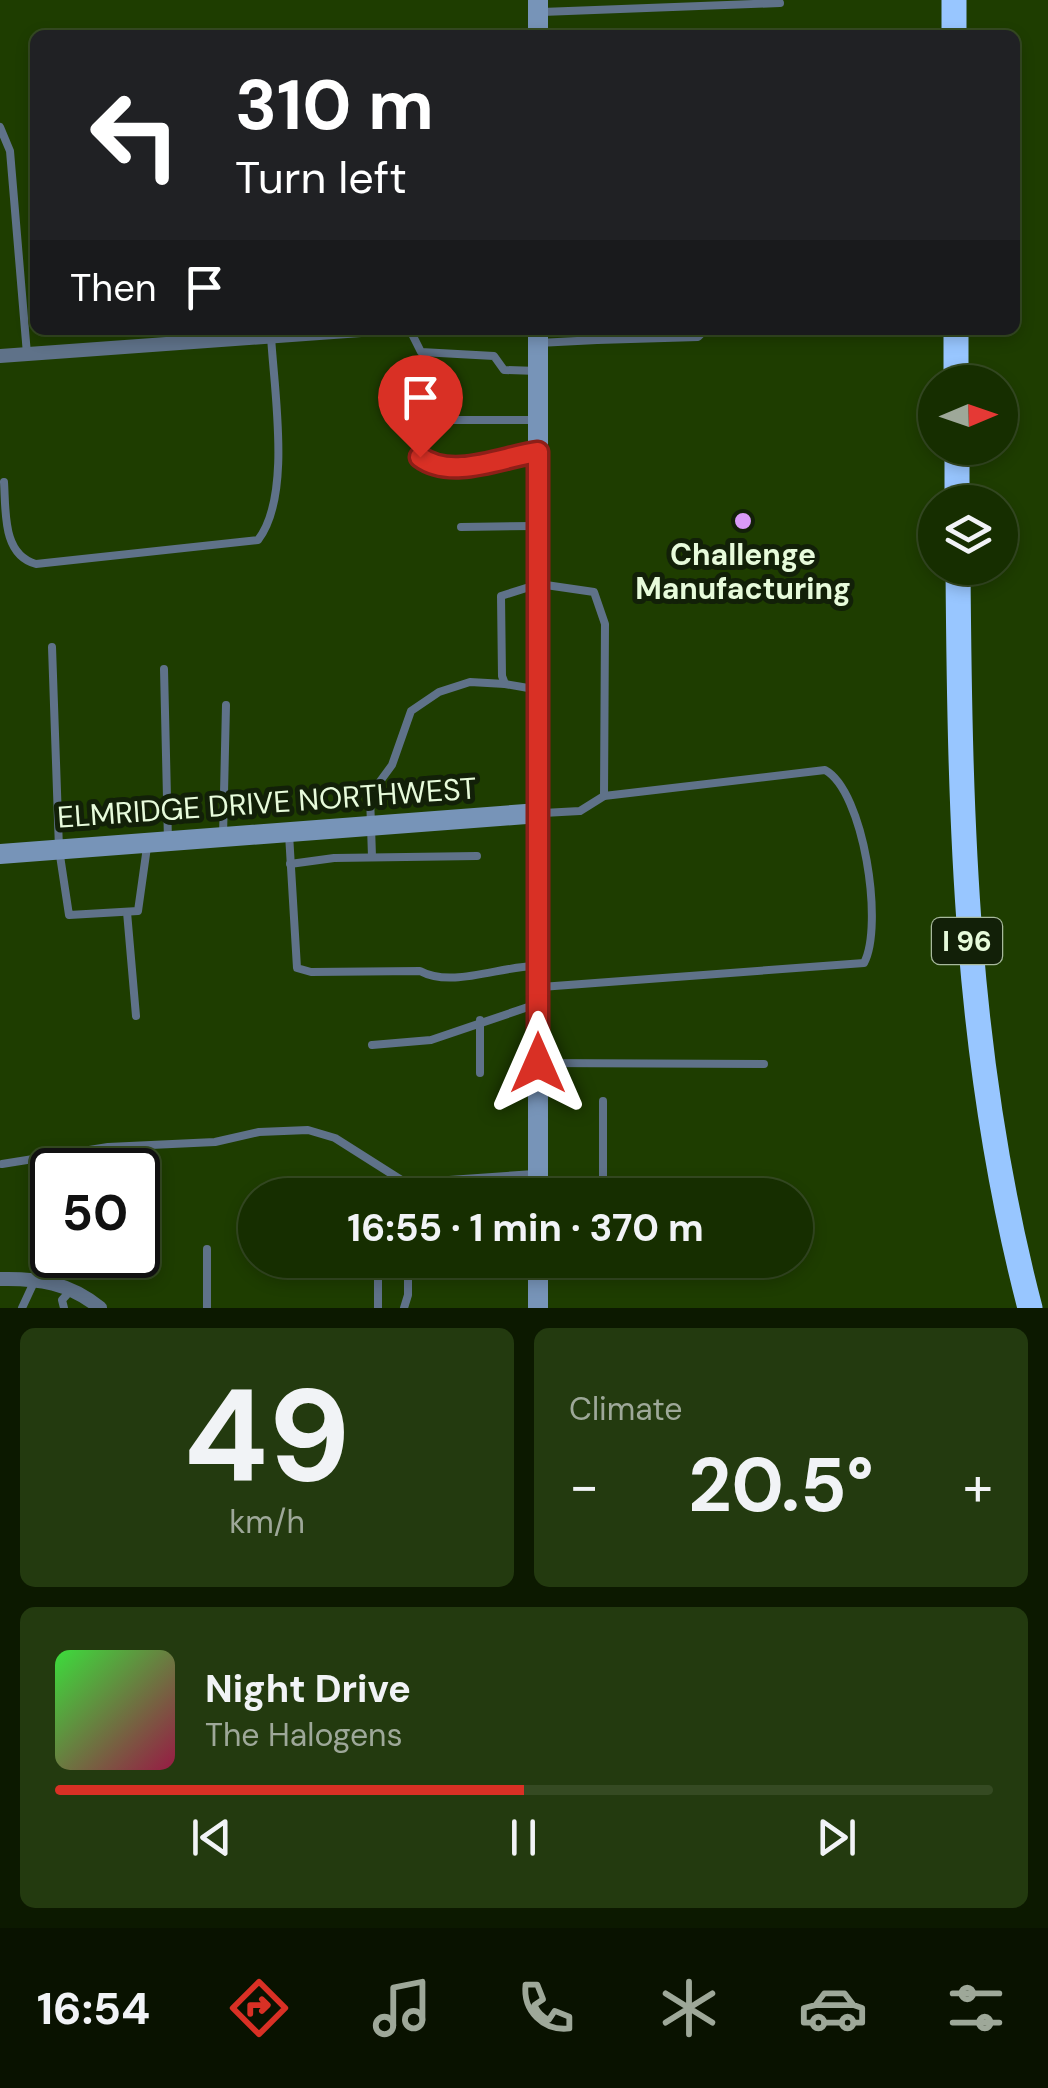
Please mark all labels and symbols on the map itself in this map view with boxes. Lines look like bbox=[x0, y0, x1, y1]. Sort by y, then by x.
pin bbox=[378, 355, 463, 458]
north arrow bbox=[918, 365, 1018, 465]
marker: Challenge Manufacturing bbox=[732, 510, 754, 532]
place label: Challenge Manufacturing bbox=[635, 535, 851, 608]
street label: ELMRIDGE DRIVE NORTHWEST bbox=[56, 768, 478, 837]
road number: I 96 bbox=[932, 918, 1002, 964]
position arrow bbox=[486, 1011, 590, 1115]
speed limit sign: 50 bbox=[30, 1148, 160, 1278]

